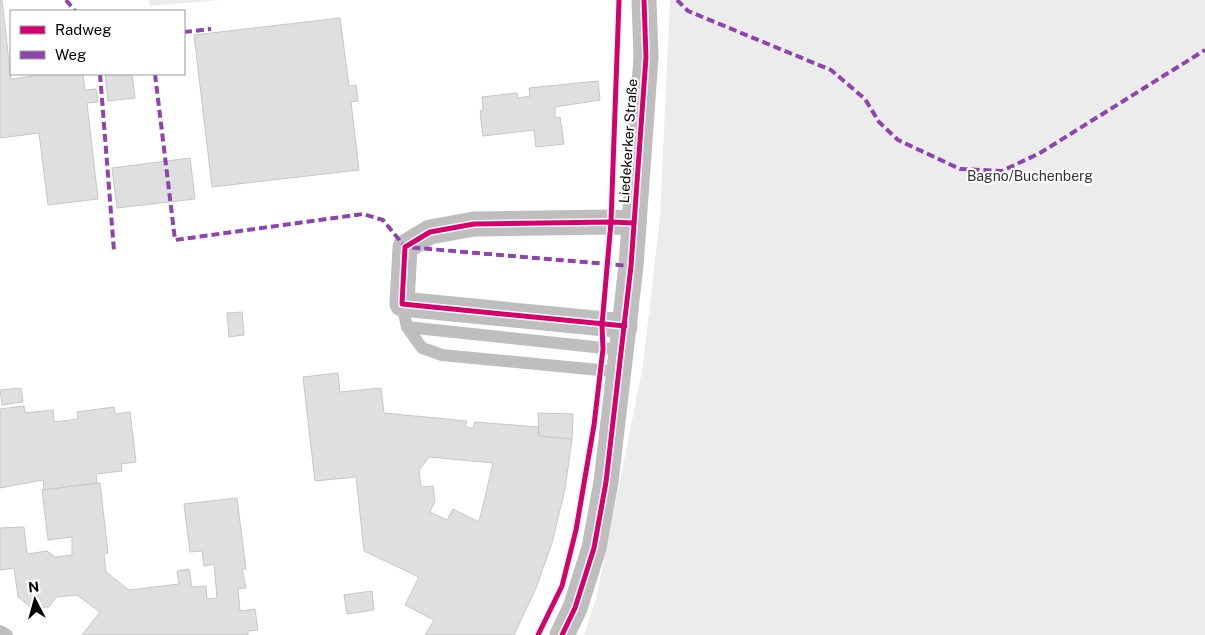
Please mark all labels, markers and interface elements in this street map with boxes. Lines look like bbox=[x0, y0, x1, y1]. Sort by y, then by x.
legend bbox=[10, 10, 185, 75]
text: Radweg bbox=[55, 21, 112, 38]
text: Weg bbox=[55, 46, 86, 63]
street label: Liedekerker Straße bbox=[616, 78, 640, 204]
park label: Bagno/Buchenberg bbox=[967, 168, 1093, 184]
north arrow bbox=[10, 575, 60, 625]
text: N bbox=[27, 579, 40, 596]

